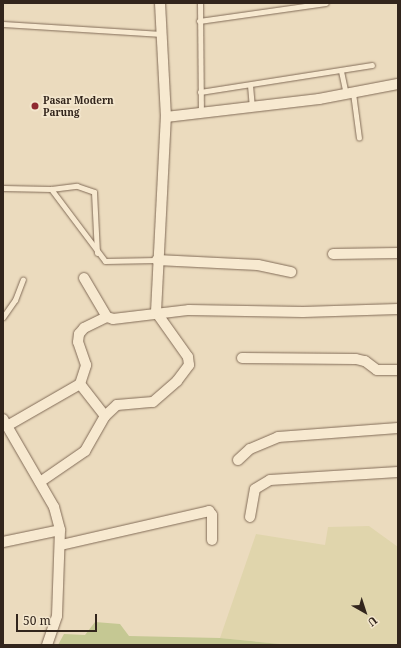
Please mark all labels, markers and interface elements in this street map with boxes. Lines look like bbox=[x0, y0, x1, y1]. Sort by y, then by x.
place label: Pasar Modern Parung bbox=[43, 94, 114, 118]
marker: Pasar Modern Parung bbox=[30, 101, 40, 111]
north arrow bbox=[345, 592, 385, 632]
scale bar bbox=[18, 606, 99, 632]
text: 50 m bbox=[23, 612, 51, 629]
text: U bbox=[365, 613, 381, 630]

